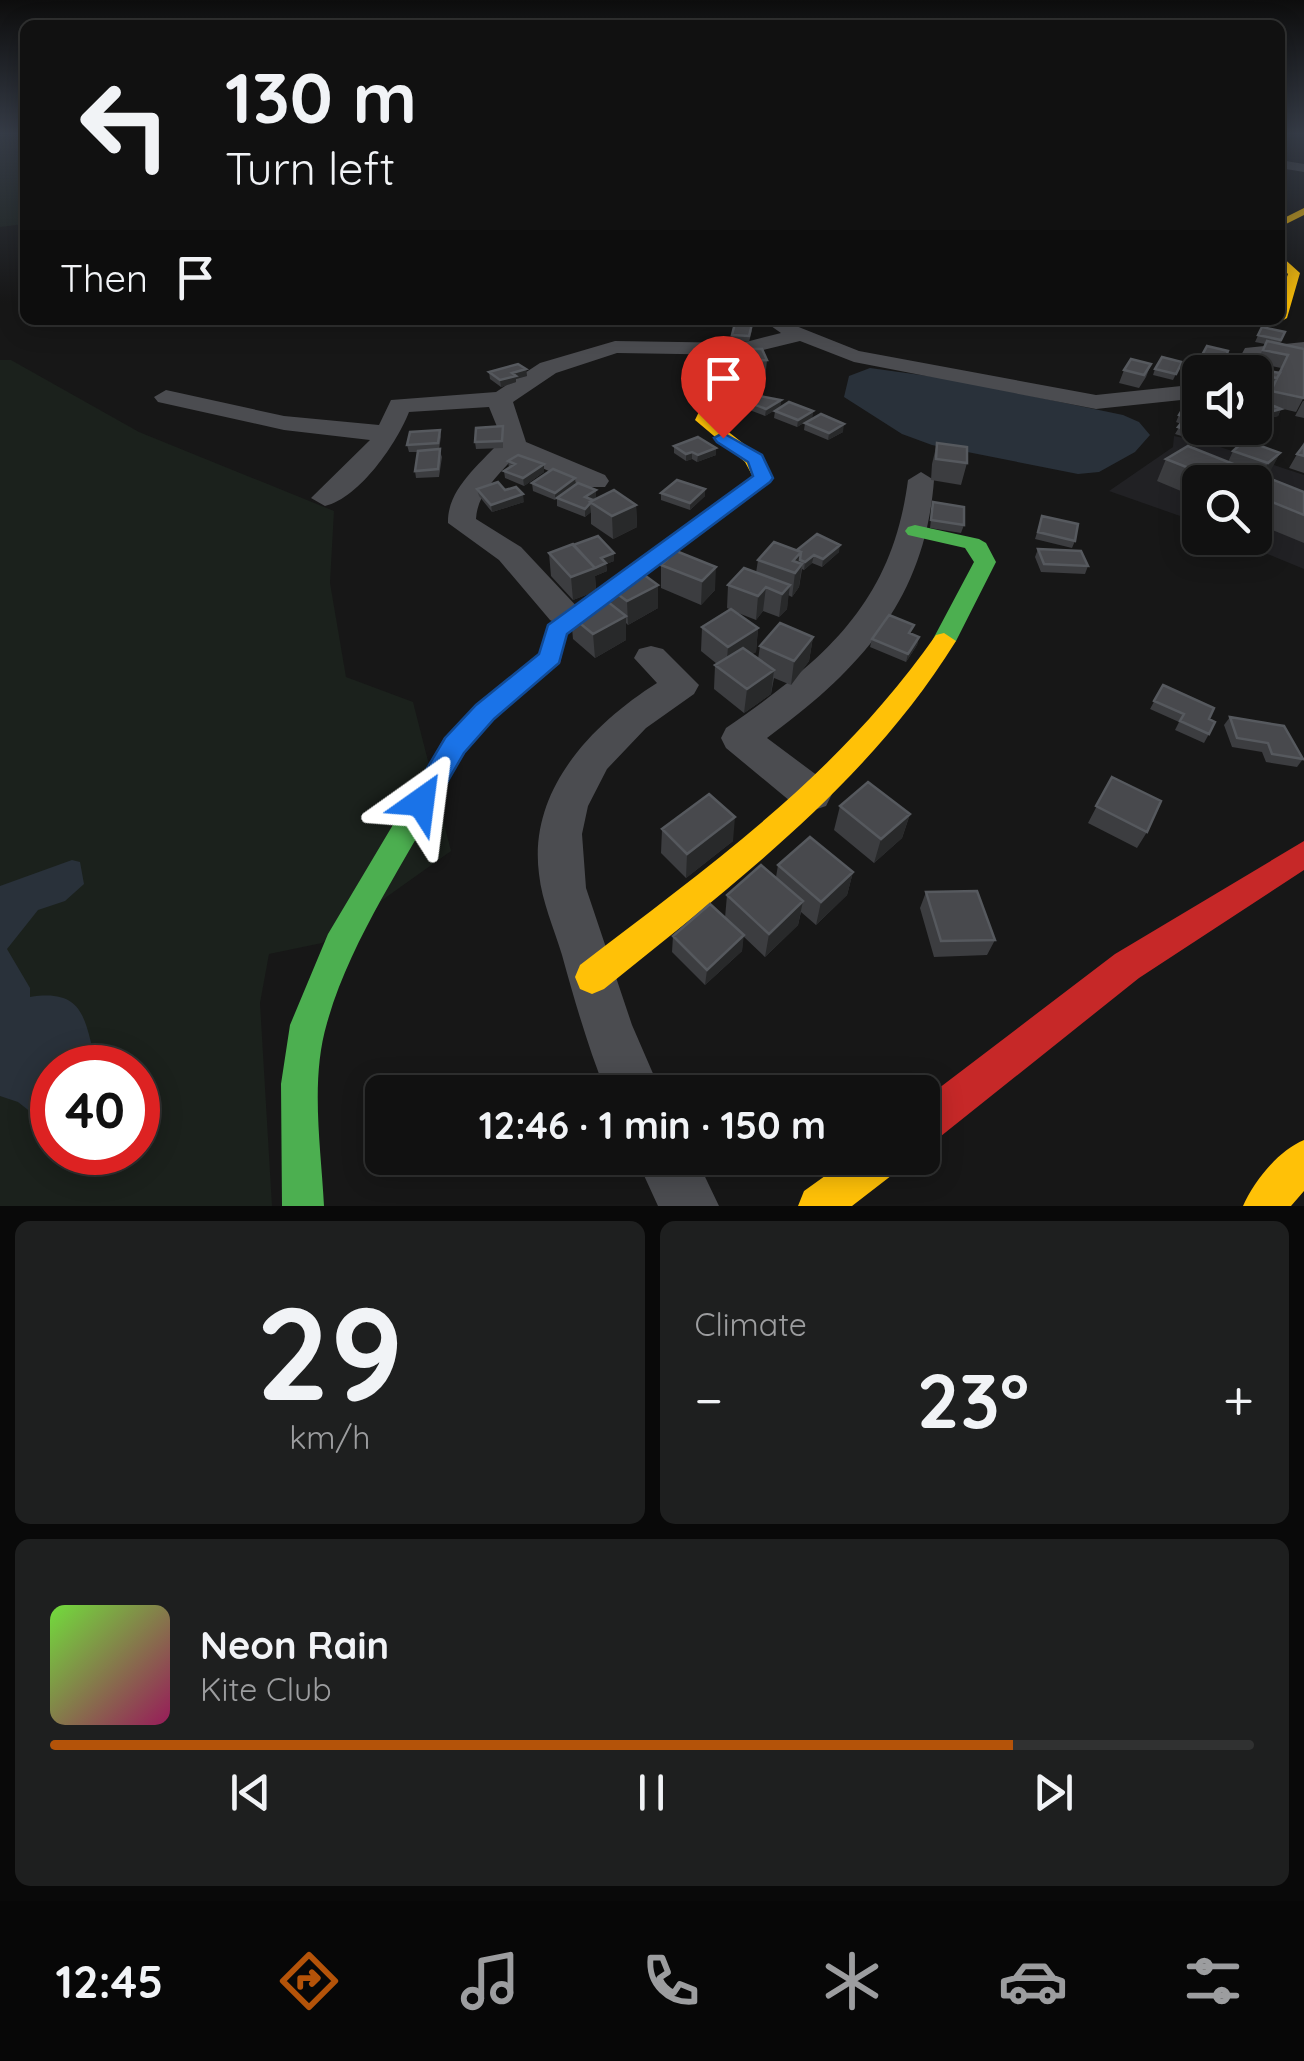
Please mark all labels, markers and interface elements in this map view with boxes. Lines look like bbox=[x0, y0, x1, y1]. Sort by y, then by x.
text: 130 m bbox=[225, 53, 417, 141]
icon: left bbox=[60, 60, 190, 190]
text: Turn left bbox=[225, 140, 395, 196]
icon: arrive bbox=[168, 250, 223, 305]
text: Then bbox=[60, 254, 148, 302]
pin bbox=[681, 336, 766, 439]
icon: arrive bbox=[696, 351, 751, 406]
map controls bbox=[1182, 355, 1272, 555]
button: sound bbox=[1182, 355, 1272, 445]
button: search bbox=[1182, 465, 1272, 555]
position arrow bbox=[369, 750, 473, 854]
speed limit sign: 40 bbox=[30, 1045, 160, 1175]
text: 12:46 · 1 min · 150 m bbox=[479, 1101, 826, 1149]
text: 29 bbox=[256, 1270, 404, 1433]
text: Climate bbox=[695, 1304, 807, 1344]
text: 23° bbox=[917, 1353, 1029, 1447]
text: − bbox=[695, 1365, 723, 1434]
text: + bbox=[1223, 1365, 1254, 1434]
text: km/h bbox=[289, 1417, 370, 1457]
text: Neon Rain bbox=[200, 1621, 389, 1669]
text: Kite Club bbox=[200, 1669, 332, 1709]
icon: previous bbox=[223, 1765, 278, 1820]
icon: pause bbox=[624, 1765, 679, 1820]
icon: next bbox=[1026, 1765, 1081, 1820]
icon: directions bbox=[274, 1946, 344, 2016]
icon: music bbox=[455, 1946, 525, 2016]
icon: phone bbox=[636, 1946, 706, 2016]
icon: climate bbox=[817, 1946, 887, 2016]
icon: car bbox=[998, 1946, 1068, 2016]
icon: filters bbox=[1178, 1946, 1248, 2016]
text: 12:45 bbox=[55, 1953, 163, 2009]

